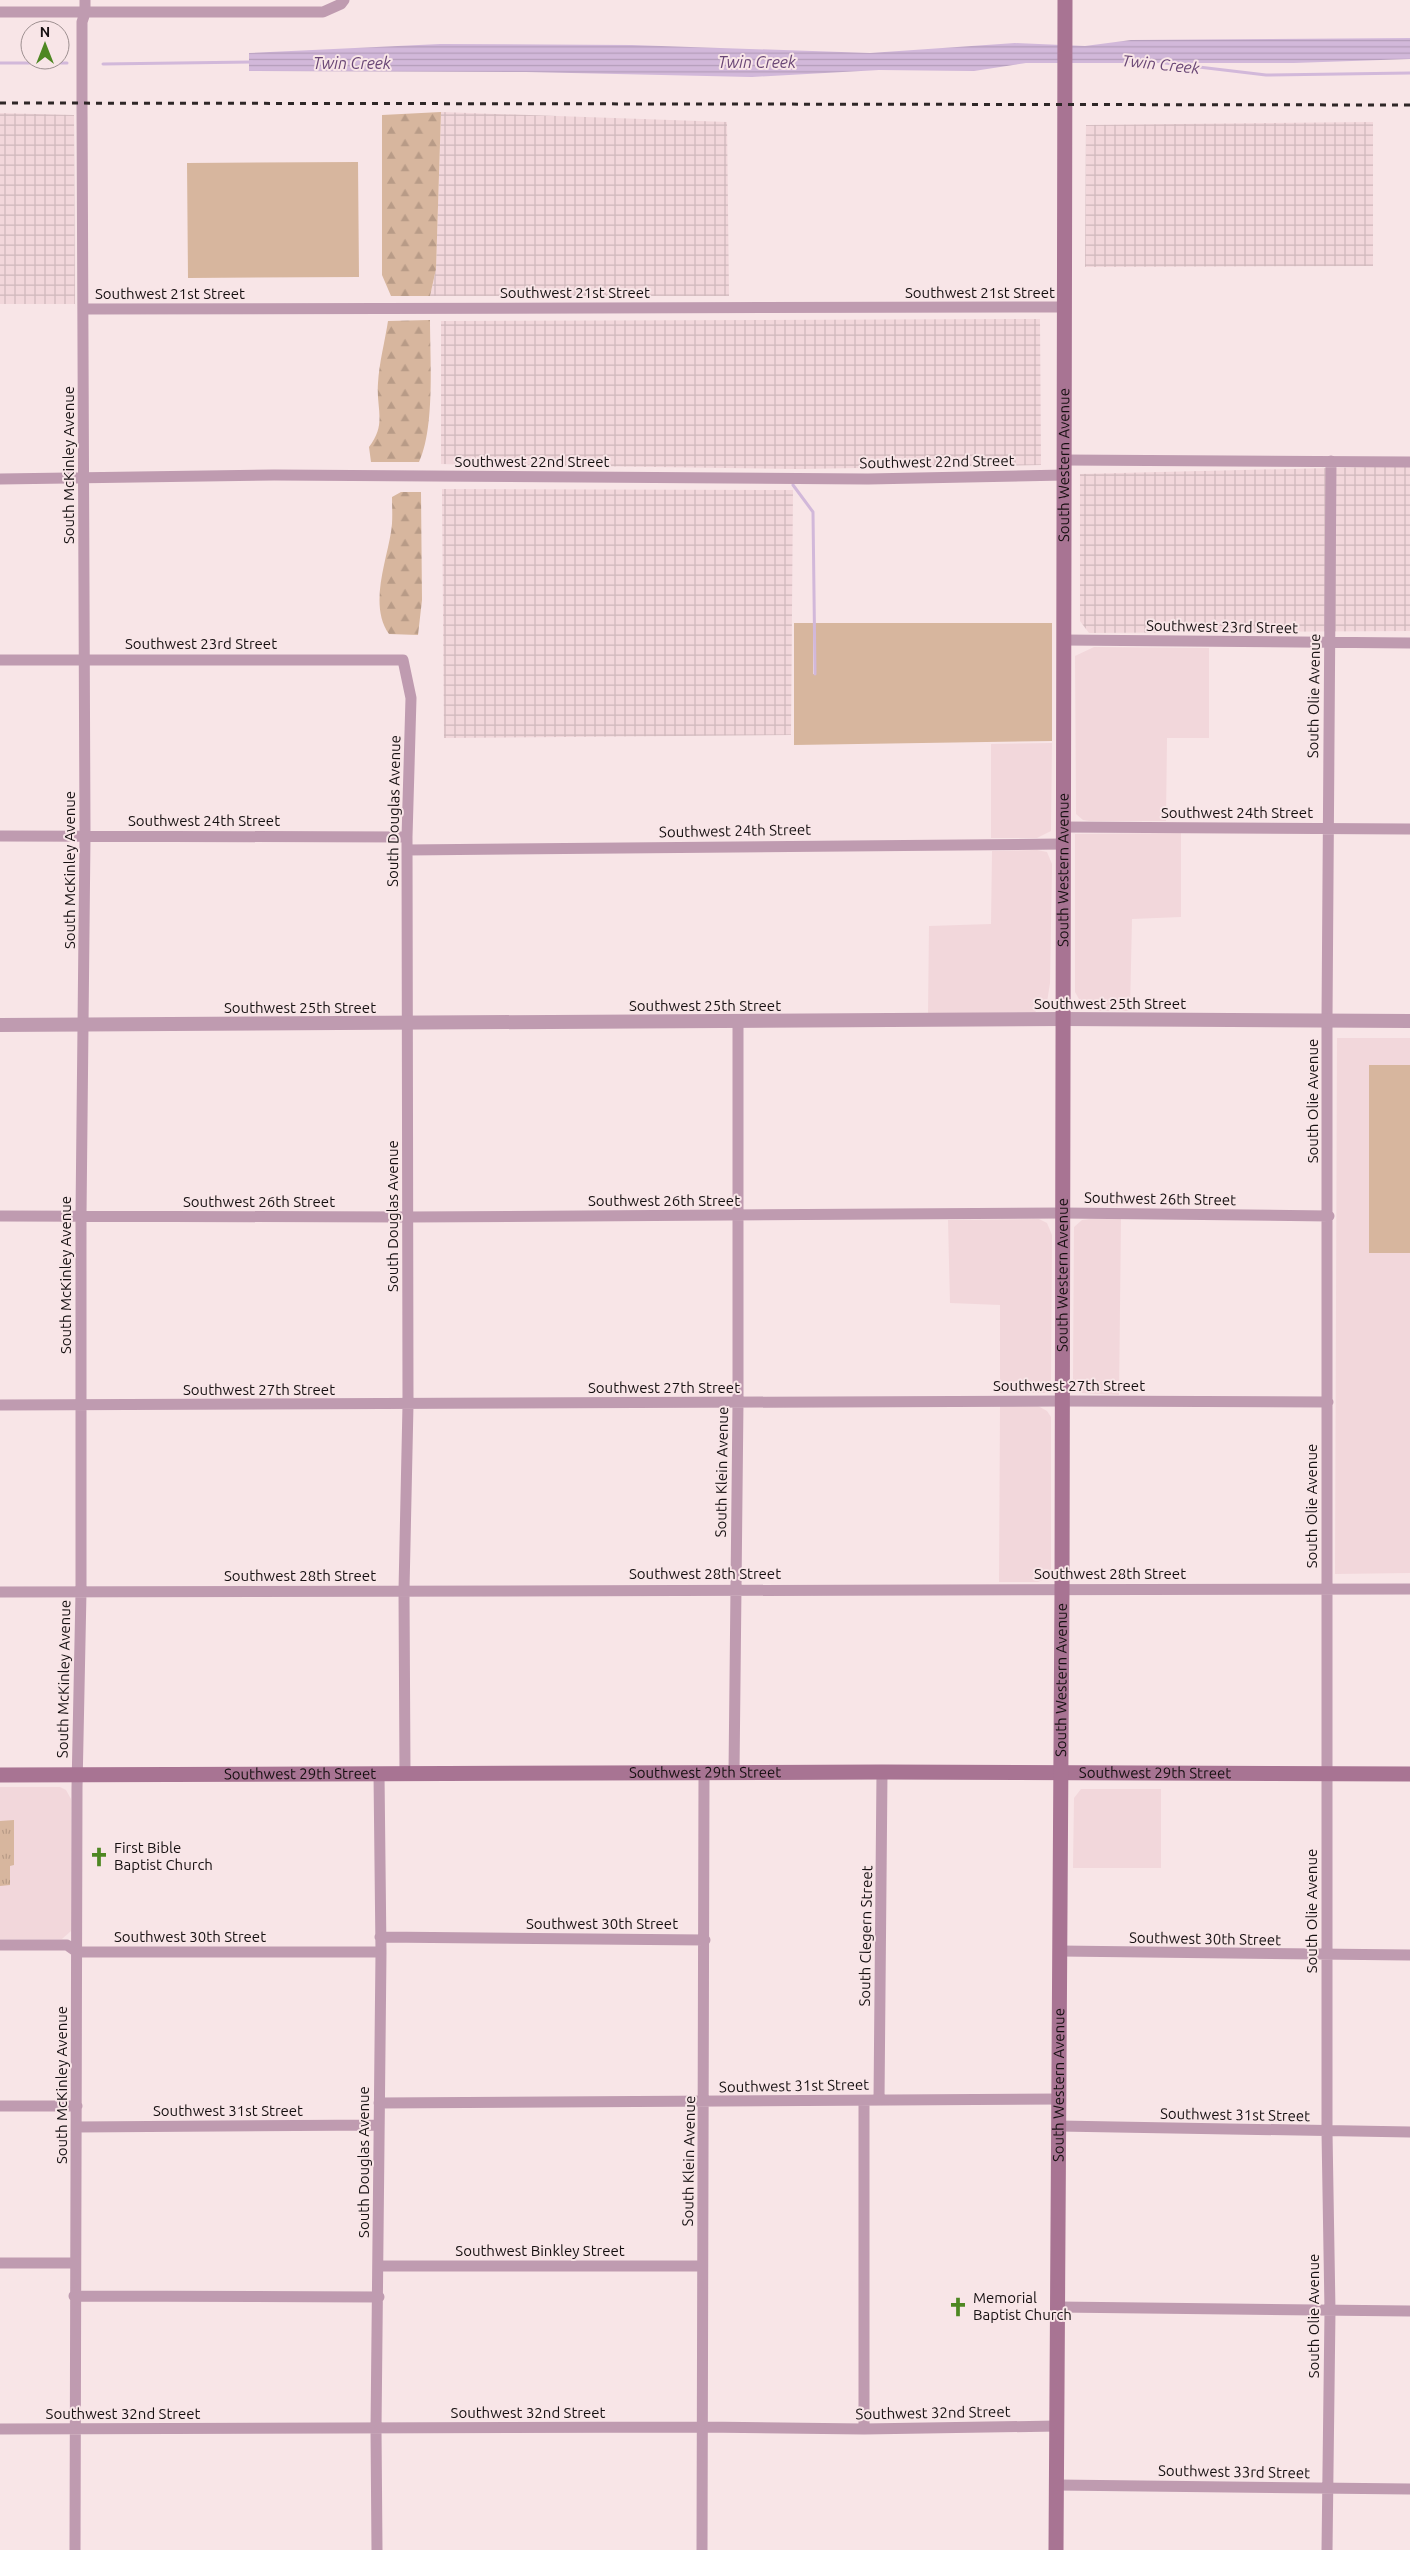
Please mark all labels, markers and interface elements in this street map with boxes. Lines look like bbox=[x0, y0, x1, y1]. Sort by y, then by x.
north arrow bbox=[20, 20, 70, 70]
text: N bbox=[40, 24, 50, 40]
water label: Twin Creek bbox=[1121, 51, 1202, 77]
water label: Twin Creek bbox=[718, 53, 797, 71]
water label: Twin Creek bbox=[313, 54, 392, 72]
street label: Southwest 21st Street bbox=[500, 284, 650, 301]
street label: Southwest 21st Street bbox=[905, 284, 1055, 301]
street label: Southwest 21st Street bbox=[95, 285, 245, 302]
street label: South McKinley Avenue bbox=[60, 386, 77, 544]
street label: South Western Avenue bbox=[1055, 388, 1072, 542]
street label: Southwest 22nd Street bbox=[859, 452, 1015, 471]
street label: Southwest 22nd Street bbox=[455, 453, 610, 470]
street label: Southwest 23rd Street bbox=[1146, 617, 1298, 636]
street label: South Olie Avenue bbox=[1304, 634, 1323, 758]
street label: Southwest 23rd Street bbox=[125, 635, 277, 652]
street label: South Douglas Avenue bbox=[384, 735, 403, 887]
street label: South McKinley Avenue bbox=[61, 791, 78, 949]
street label: South Western Avenue bbox=[1054, 793, 1072, 947]
street label: Southwest 24th Street bbox=[1161, 804, 1313, 821]
street label: Southwest 24th Street bbox=[128, 812, 280, 829]
street label: Southwest 24th Street bbox=[659, 821, 811, 840]
street label: Southwest 25th Street bbox=[1034, 995, 1186, 1012]
street label: Southwest 25th Street bbox=[629, 997, 781, 1014]
street label: Southwest 25th Street bbox=[224, 999, 376, 1016]
street label: South Olie Avenue bbox=[1304, 1039, 1321, 1163]
street label: South Douglas Avenue bbox=[384, 1140, 401, 1292]
street label: Southwest 26th Street bbox=[1084, 1189, 1236, 1208]
street label: Southwest 26th Street bbox=[588, 1192, 740, 1209]
street label: Southwest 26th Street bbox=[183, 1193, 335, 1210]
street label: South McKinley Avenue bbox=[57, 1196, 74, 1354]
street label: South Western Avenue bbox=[1053, 1198, 1071, 1352]
street label: Southwest 27th Street bbox=[993, 1377, 1145, 1394]
street label: Southwest 27th Street bbox=[588, 1379, 740, 1396]
street label: Southwest 27th Street bbox=[183, 1381, 335, 1398]
street label: South Klein Avenue bbox=[712, 1407, 731, 1537]
street label: South Olie Avenue bbox=[1303, 1444, 1320, 1568]
street label: Southwest 28th Street bbox=[629, 1565, 781, 1582]
street label: Southwest 28th Street bbox=[1034, 1565, 1186, 1582]
street label: Southwest 28th Street bbox=[224, 1567, 376, 1584]
street label: South McKinley Avenue bbox=[54, 1600, 73, 1758]
street label: South Western Avenue bbox=[1052, 1603, 1070, 1757]
street label: Southwest 29th Street bbox=[629, 1763, 781, 1781]
street label: Southwest 29th Street bbox=[1079, 1764, 1231, 1781]
street label: Southwest 29th Street bbox=[224, 1765, 376, 1782]
place label: First Bible Baptist Church bbox=[114, 1839, 213, 1873]
church icon: First Bible Baptist Church bbox=[88, 1846, 110, 1868]
street label: South Olie Avenue bbox=[1303, 1849, 1320, 1973]
street label: South Clegern Street bbox=[856, 1865, 875, 2007]
street label: Southwest 30th Street bbox=[526, 1915, 678, 1932]
street label: Southwest 30th Street bbox=[114, 1928, 266, 1945]
street label: Southwest 30th Street bbox=[1129, 1929, 1281, 1948]
street label: South McKinley Avenue bbox=[53, 2006, 70, 2164]
street label: South Western Avenue bbox=[1049, 2008, 1067, 2162]
street label: Southwest 31st Street bbox=[719, 2076, 869, 2095]
street label: South Douglas Avenue bbox=[355, 2086, 372, 2238]
street label: South Klein Avenue bbox=[679, 2096, 698, 2226]
street label: Southwest 31st Street bbox=[153, 2102, 303, 2119]
street label: Southwest 31st Street bbox=[1160, 2105, 1310, 2124]
street label: Southwest Binkley Street bbox=[455, 2242, 625, 2259]
street label: South Olie Avenue bbox=[1305, 2254, 1322, 2378]
place label: Memorial Baptist Church bbox=[973, 2289, 1072, 2323]
church icon: Memorial Baptist Church bbox=[947, 2296, 969, 2318]
street label: Southwest 32nd Street bbox=[855, 2403, 1011, 2422]
street label: Southwest 32nd Street bbox=[451, 2404, 606, 2421]
street label: Southwest 32nd Street bbox=[46, 2405, 201, 2422]
street label: Southwest 33rd Street bbox=[1158, 2462, 1310, 2481]

